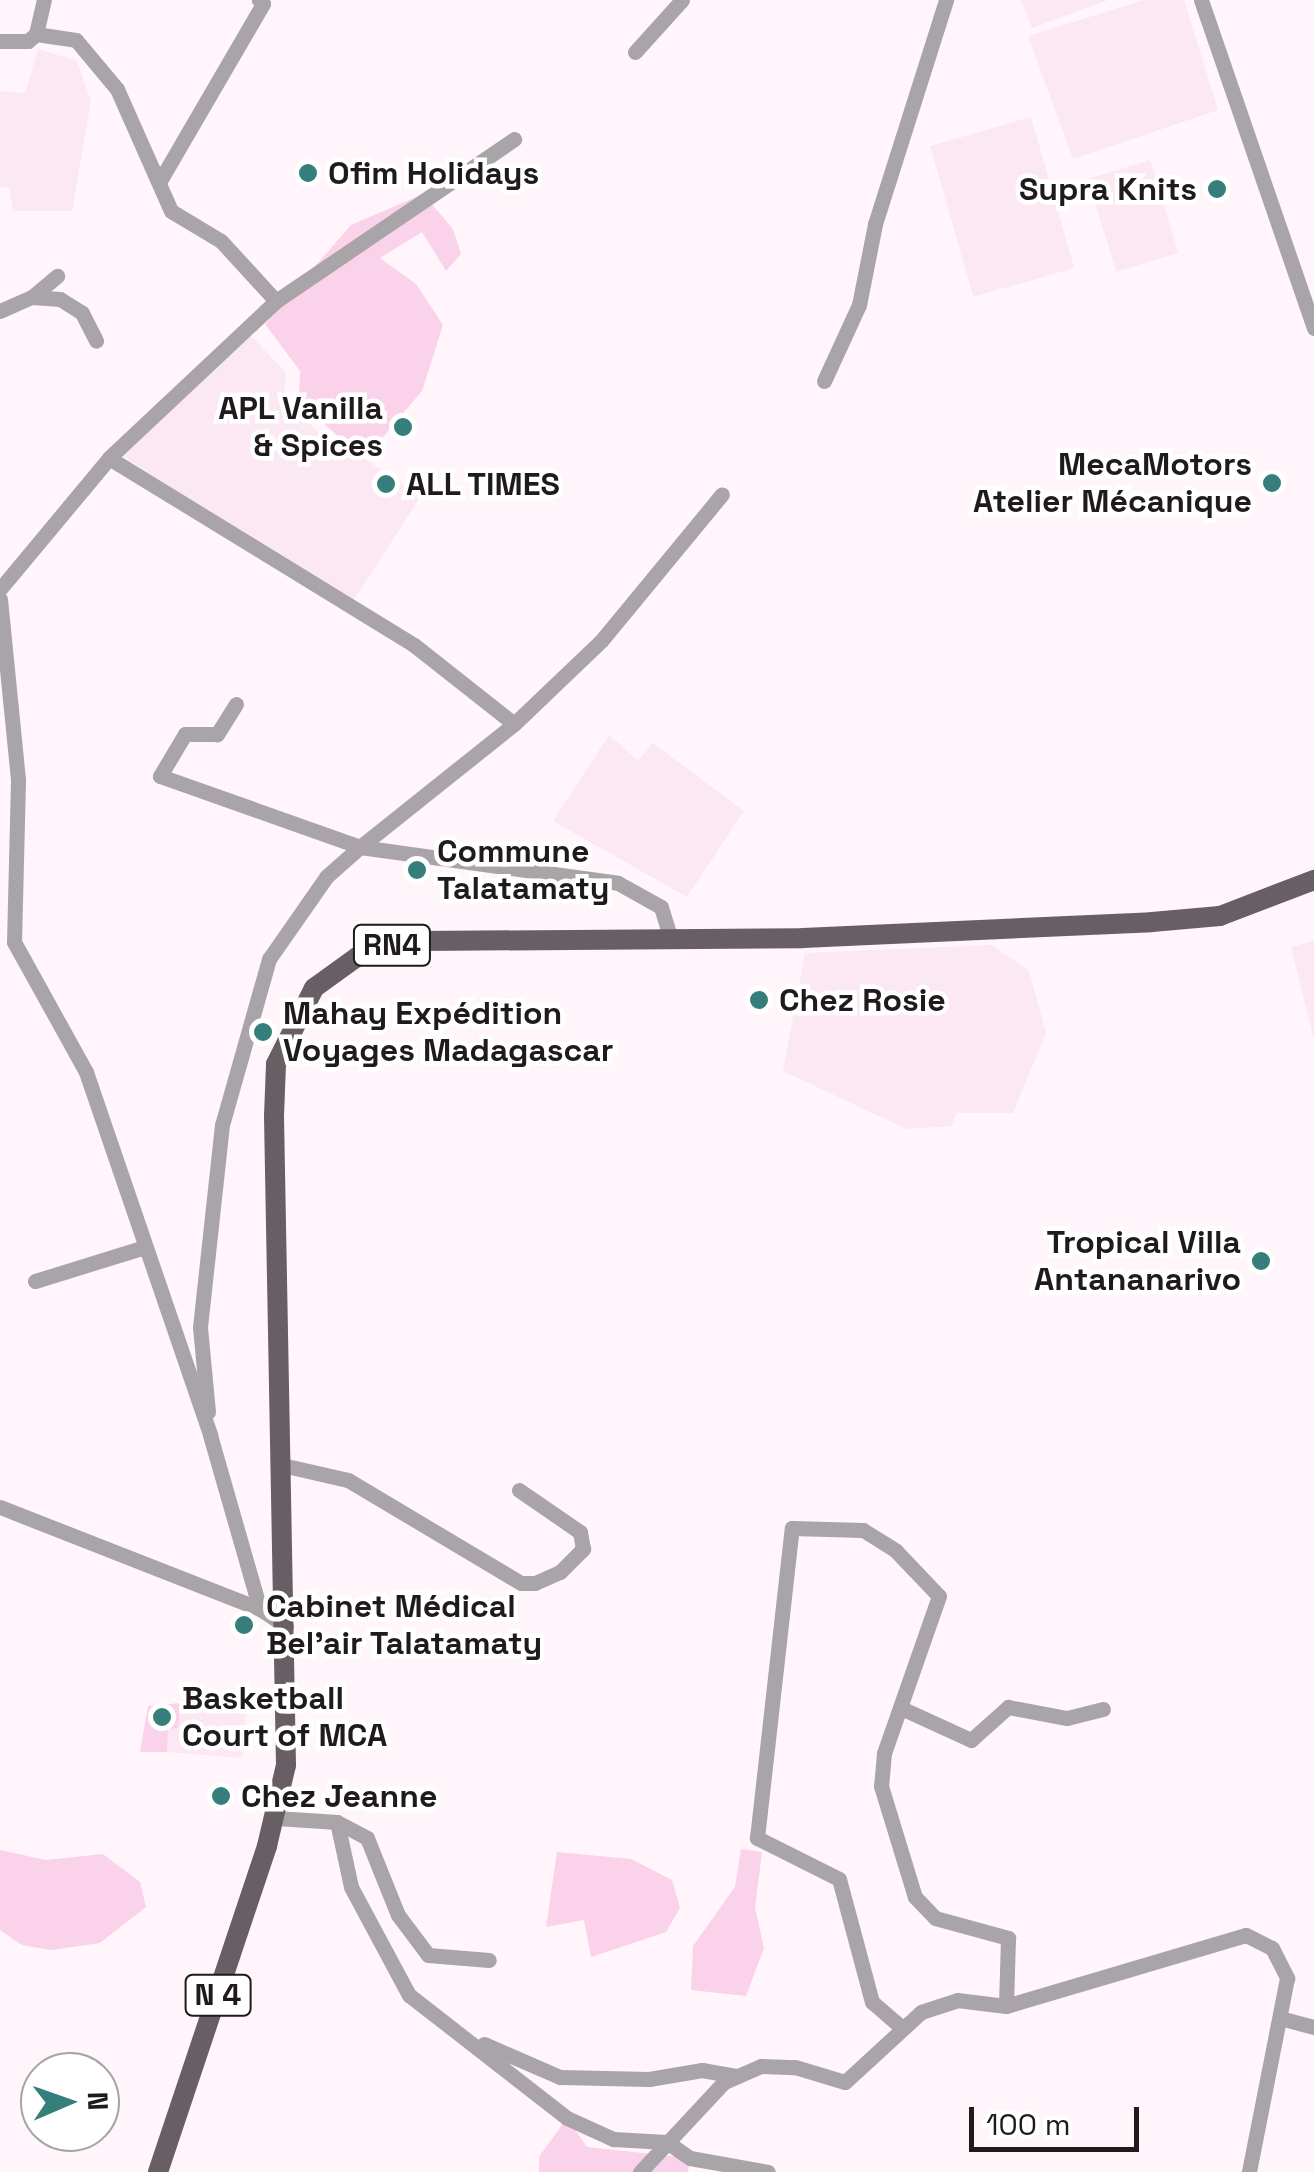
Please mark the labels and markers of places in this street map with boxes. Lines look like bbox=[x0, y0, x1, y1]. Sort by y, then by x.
place label: Ofim Holidays bbox=[328, 154, 539, 192]
marker: Ofim Holidays bbox=[297, 162, 319, 184]
place label: Supra Knits bbox=[1019, 170, 1197, 208]
marker: Supra Knits bbox=[1206, 178, 1228, 200]
place label: APL Vanilla & Spices bbox=[217, 390, 383, 465]
marker: APL Vanilla & Spices bbox=[392, 416, 414, 438]
place label: MecaMotors Atelier Mécanique bbox=[973, 446, 1252, 521]
place label: ALL TIMES bbox=[406, 465, 562, 503]
marker: MecaMotors Atelier Mécanique bbox=[1261, 472, 1283, 494]
marker: ALL TIMES bbox=[375, 473, 397, 495]
place label: Commune Talatamaty bbox=[437, 833, 609, 908]
marker: Commune Talatamaty bbox=[406, 859, 428, 881]
place label: Chez Rosie bbox=[779, 981, 946, 1019]
marker: Chez Rosie bbox=[748, 989, 770, 1011]
place label: Mahay Expédition Voyages Madagascar bbox=[283, 995, 614, 1070]
marker: Mahay Expédition Voyages Madagascar bbox=[252, 1021, 274, 1043]
place label: Tropical Villa Antananarivo bbox=[1034, 1224, 1241, 1299]
marker: Tropical Villa Antananarivo bbox=[1250, 1250, 1272, 1272]
place label: Cabinet Médical Bel'air Talatamaty bbox=[266, 1588, 543, 1663]
marker: Cabinet Médical Bel'air Talatamaty bbox=[231, 1612, 257, 1638]
place label: Basketball Court of MCA bbox=[182, 1680, 387, 1755]
marker: Basketball Court of MCA bbox=[151, 1706, 173, 1728]
place label: Chez Jeanne bbox=[241, 1777, 437, 1815]
marker: Chez Jeanne bbox=[210, 1785, 232, 1807]

